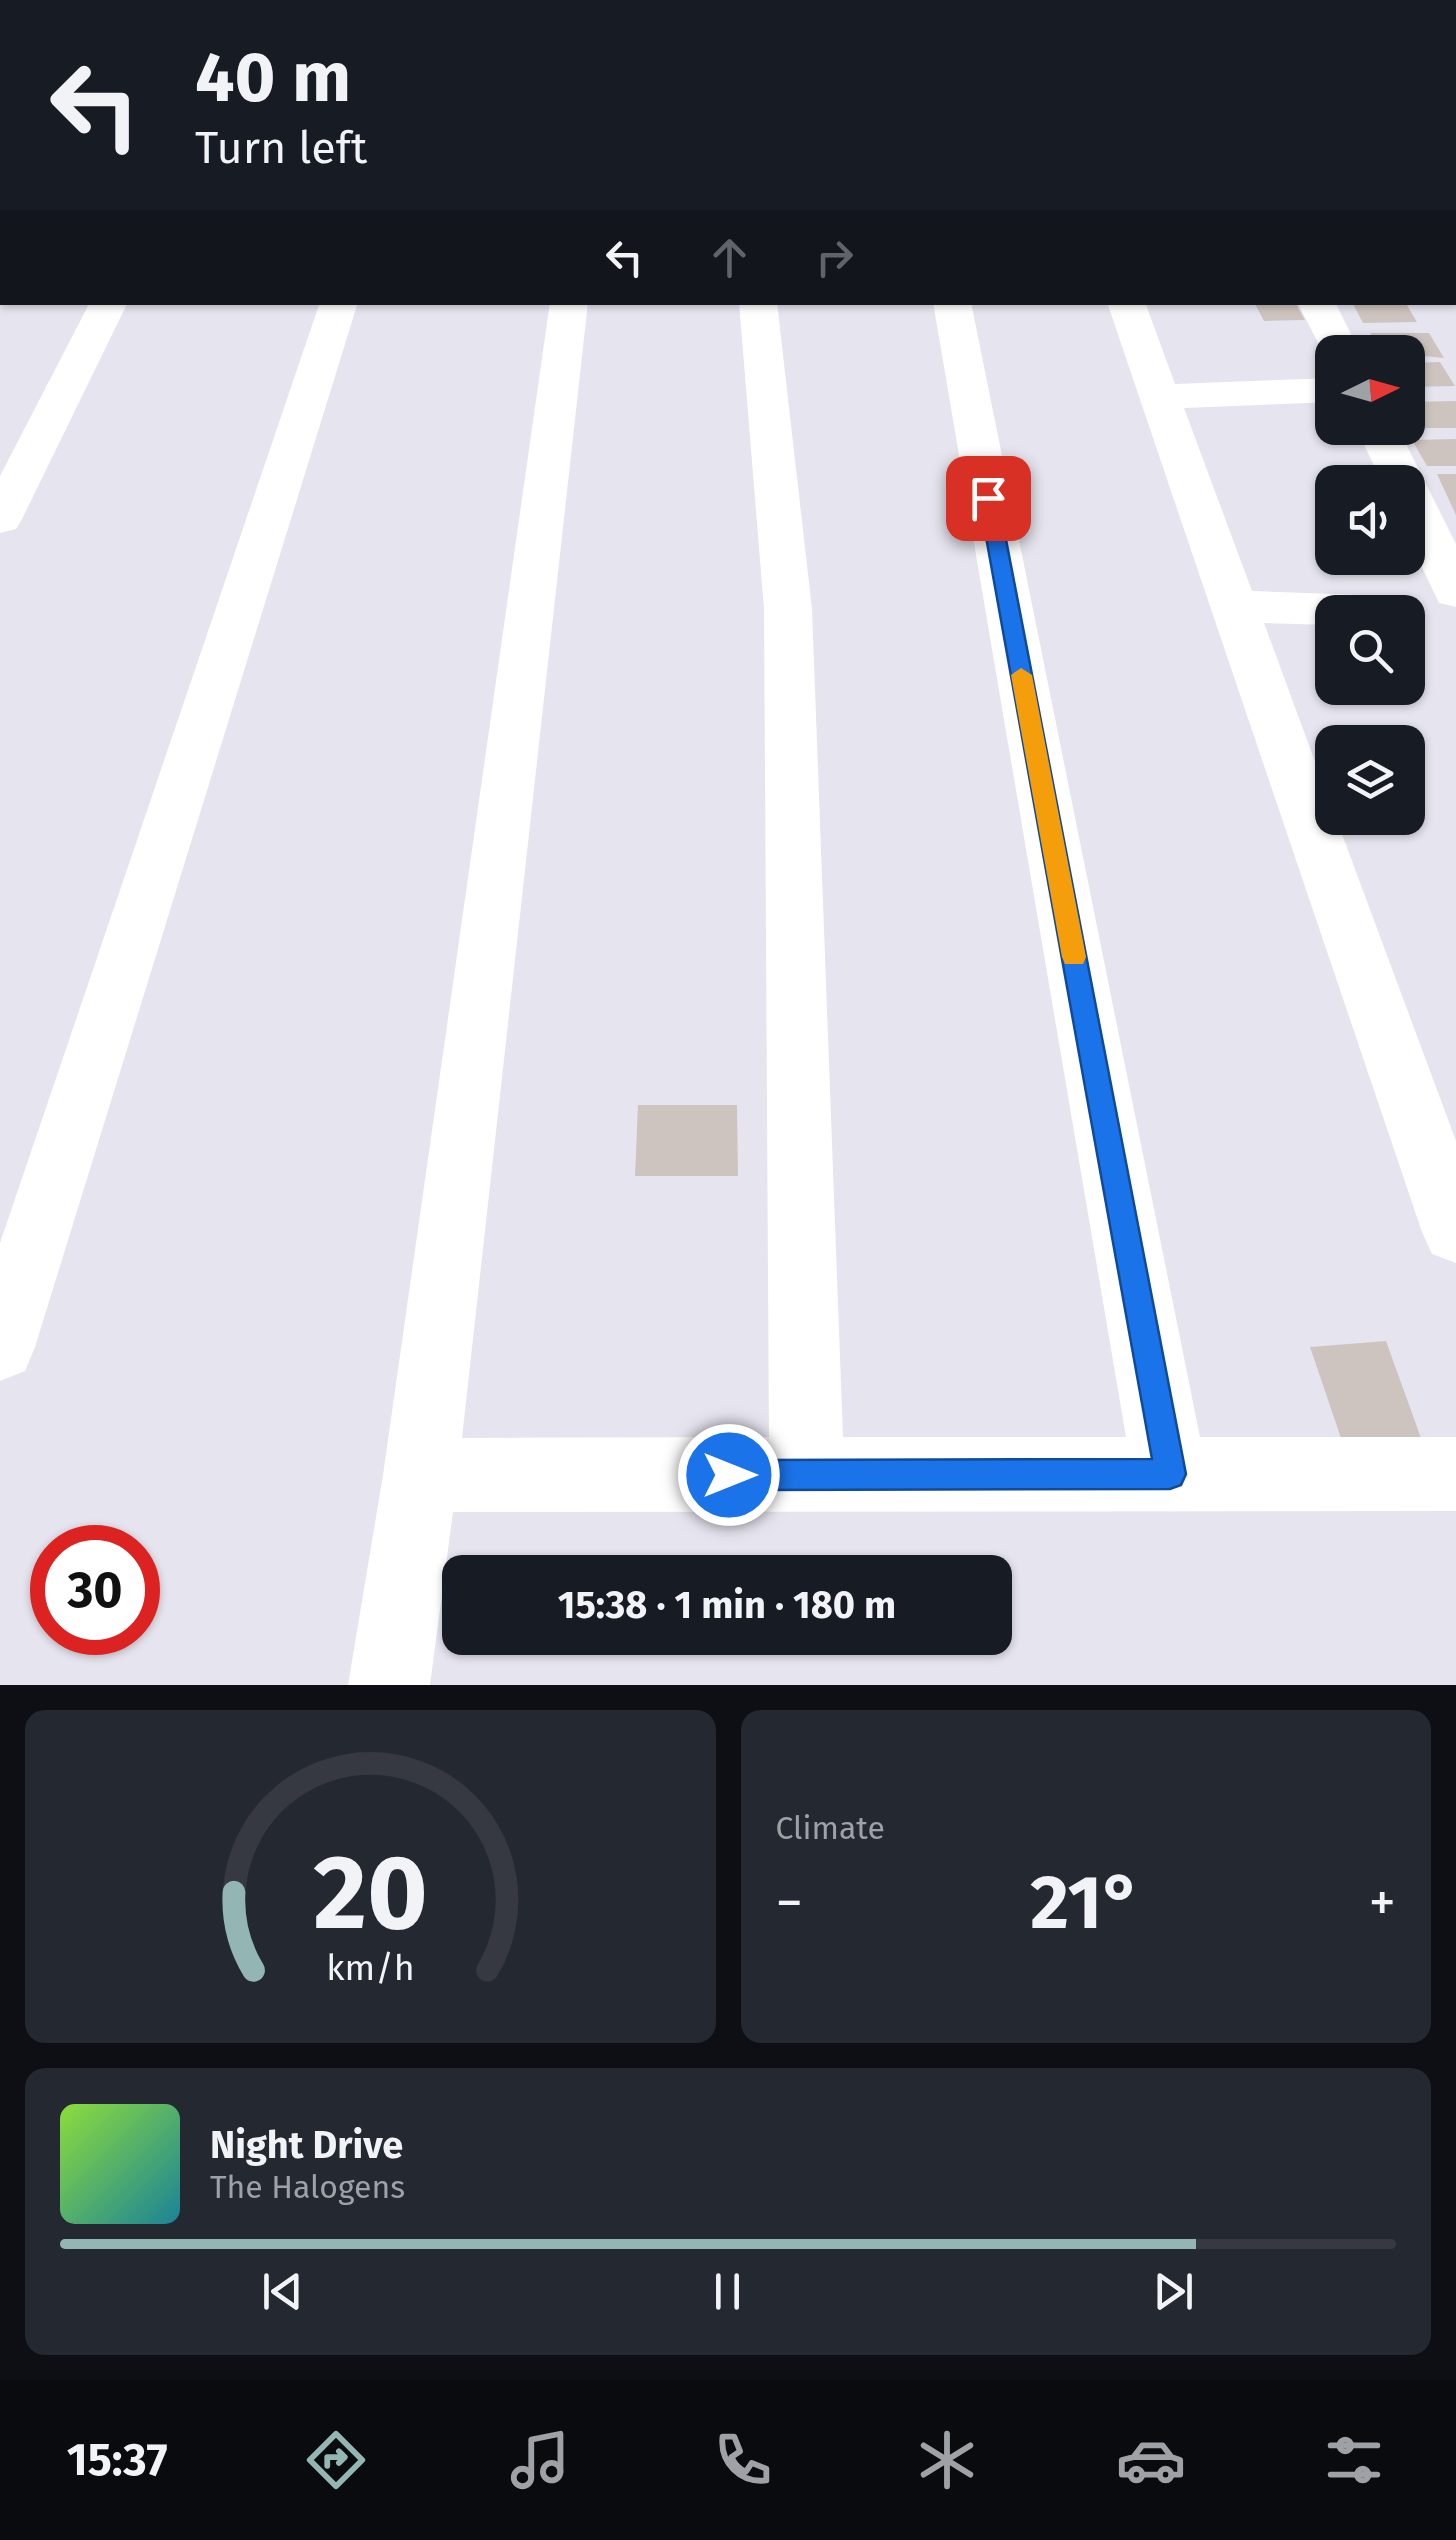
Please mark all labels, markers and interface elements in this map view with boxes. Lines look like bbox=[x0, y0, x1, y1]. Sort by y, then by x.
text: 40 m bbox=[195, 36, 351, 120]
icon: left bbox=[30, 40, 160, 170]
text: Turn left bbox=[195, 121, 367, 175]
icon: left bbox=[597, 230, 652, 285]
icon: ahead bbox=[702, 230, 757, 285]
icon: right bbox=[807, 230, 862, 285]
north arrow bbox=[1315, 335, 1425, 445]
map controls bbox=[1315, 335, 1425, 835]
pin bbox=[946, 456, 1031, 541]
button: sound bbox=[1315, 465, 1425, 575]
icon: arrive bbox=[961, 471, 1016, 526]
button: search bbox=[1315, 595, 1425, 705]
button: layers bbox=[1315, 725, 1425, 835]
position arrow bbox=[677, 1423, 781, 1527]
speed limit sign: 30 bbox=[30, 1525, 160, 1655]
text: 15:38 · 1 min · 180 m bbox=[558, 1582, 896, 1628]
text: Climate bbox=[776, 1809, 885, 1847]
text: 20 bbox=[313, 1831, 428, 1956]
text: 21° bbox=[1030, 1858, 1141, 1948]
text: − bbox=[776, 1870, 803, 1936]
text: + bbox=[1369, 1870, 1396, 1936]
text: km/h bbox=[326, 1947, 414, 1989]
text: Night Drive bbox=[210, 2122, 403, 2168]
text: The Halogens bbox=[210, 2168, 405, 2206]
icon: previous bbox=[255, 2264, 310, 2319]
icon: pause bbox=[700, 2264, 755, 2319]
icon: next bbox=[1146, 2264, 1201, 2319]
icon: directions bbox=[301, 2425, 371, 2495]
icon: music bbox=[505, 2425, 575, 2495]
icon: phone bbox=[708, 2425, 778, 2495]
icon: climate bbox=[912, 2425, 982, 2495]
icon: car bbox=[1116, 2425, 1186, 2495]
icon: filters bbox=[1319, 2425, 1389, 2495]
text: 15:37 bbox=[67, 2433, 168, 2487]

